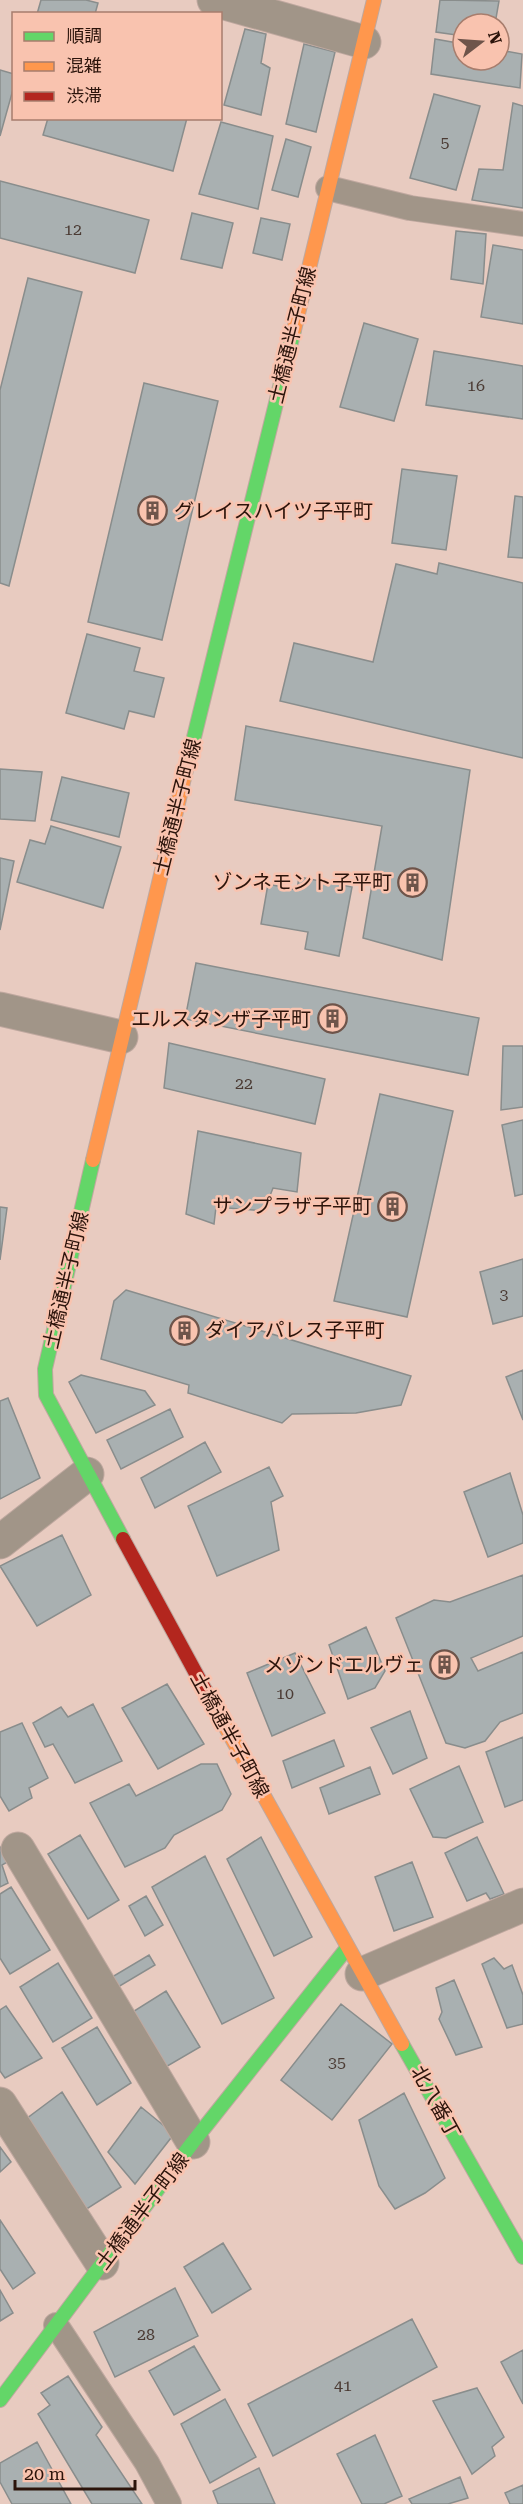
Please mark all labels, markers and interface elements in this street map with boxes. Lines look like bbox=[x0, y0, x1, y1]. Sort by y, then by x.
legend bbox=[12, 12, 222, 120]
north arrow bbox=[451, 12, 511, 72]
text: 順調 bbox=[66, 25, 102, 46]
text: N bbox=[484, 29, 506, 46]
text: 混雑 bbox=[66, 55, 102, 76]
text: 渋滞 bbox=[66, 85, 102, 106]
house number: 5 bbox=[441, 133, 450, 152]
house number: 12 bbox=[64, 220, 82, 239]
street label: 土橋通半子町線 bbox=[263, 264, 321, 406]
house number: 16 bbox=[467, 376, 485, 395]
building icon: グレイスハイツ子平町 bbox=[137, 495, 169, 527]
place label: グレイスハイツ子平町 bbox=[174, 499, 373, 523]
street label: 土橋通半子町線 bbox=[148, 736, 206, 878]
building icon: ゾンネモント子平町 bbox=[397, 866, 429, 898]
place label: ゾンネモント子平町 bbox=[212, 870, 392, 894]
building icon: エルスタンザ子平町 bbox=[316, 1003, 348, 1035]
place label: エルスタンザ子平町 bbox=[131, 1007, 311, 1031]
house number: 22 bbox=[235, 1074, 253, 1093]
building icon: サンプラザ子平町 bbox=[377, 1190, 409, 1222]
place label: サンプラザ子平町 bbox=[213, 1194, 372, 1218]
street label: 土橋通半子町線 bbox=[39, 1209, 93, 1351]
house number: 3 bbox=[500, 1285, 509, 1304]
building icon: ダイアパレス子平町 bbox=[168, 1314, 200, 1346]
place label: ダイアパレス子平町 bbox=[205, 1318, 385, 1342]
building icon: メゾンドエルヴェ bbox=[429, 1649, 461, 1681]
place label: メゾンドエルヴェ bbox=[264, 1653, 424, 1677]
street label: 土橋通半子町線 bbox=[186, 1668, 274, 1802]
house number: 10 bbox=[276, 1684, 294, 1703]
house number: 35 bbox=[328, 2053, 346, 2072]
street label: 北八番丁 bbox=[406, 2061, 466, 2143]
street label: 土橋通半子町線 bbox=[90, 2148, 194, 2274]
house number: 28 bbox=[137, 2325, 155, 2344]
house number: 41 bbox=[334, 2376, 352, 2395]
scale bar bbox=[15, 2453, 135, 2491]
text: 20 m bbox=[24, 2463, 65, 2484]

